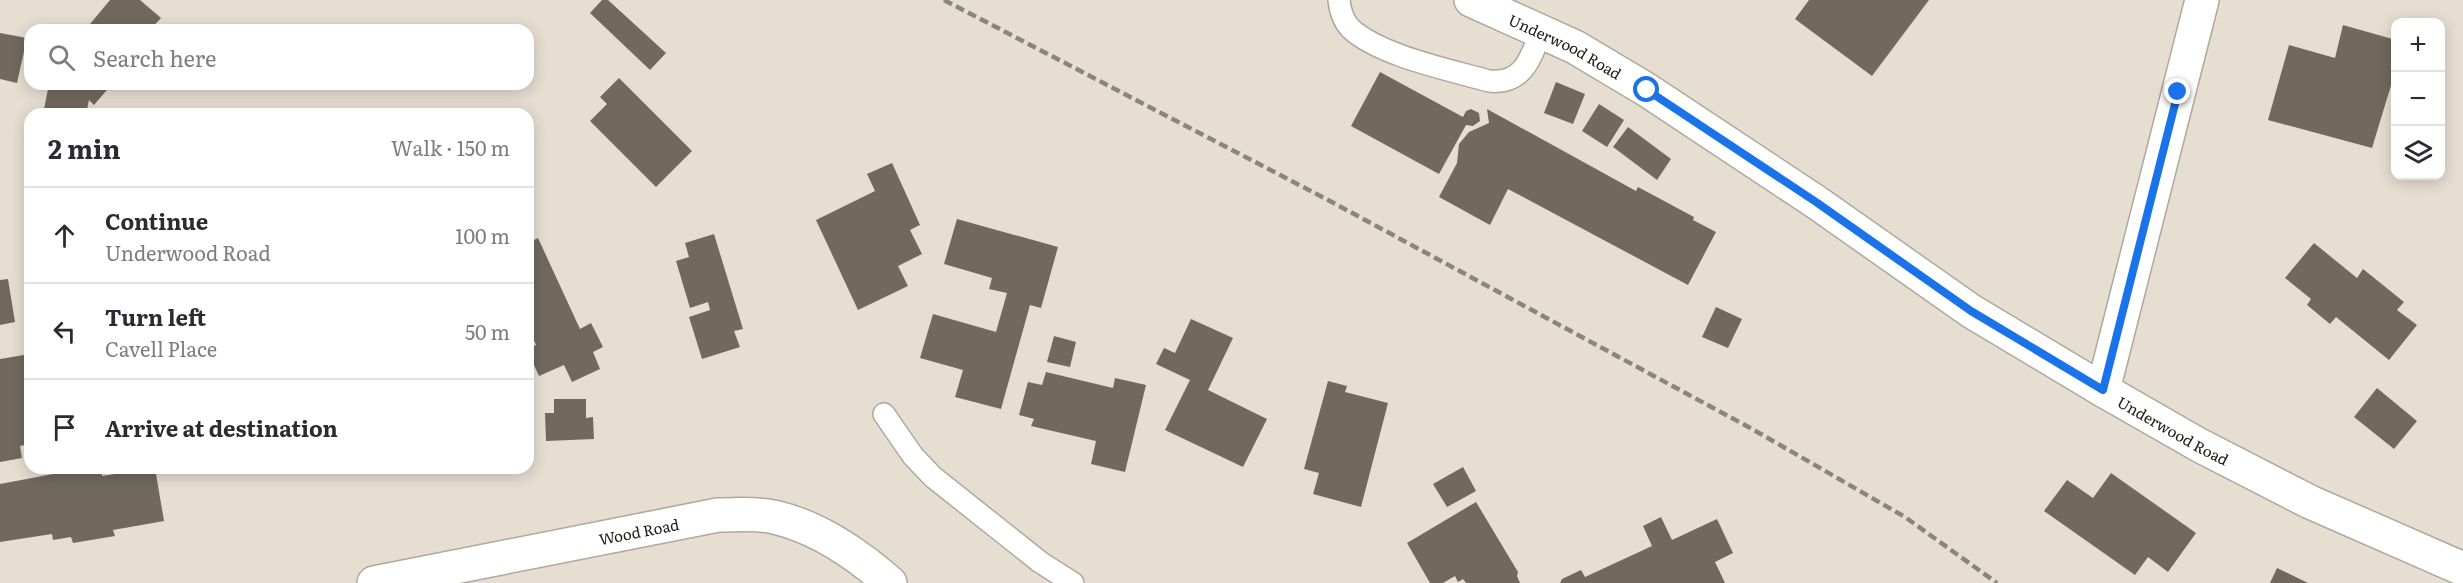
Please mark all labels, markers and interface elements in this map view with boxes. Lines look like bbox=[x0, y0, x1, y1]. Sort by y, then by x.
street label: Underwood Road bbox=[1505, 7, 1626, 84]
map controls bbox=[2391, 18, 2445, 180]
button: + bbox=[2391, 18, 2445, 72]
search box bbox=[24, 24, 534, 90]
icon: search bbox=[45, 41, 78, 74]
text: Search here bbox=[93, 41, 216, 74]
button: − bbox=[2391, 72, 2445, 126]
route start bbox=[1633, 76, 1659, 102]
route end bbox=[2164, 78, 2190, 104]
button: layers bbox=[2391, 126, 2445, 180]
text: 2 min bbox=[48, 128, 121, 167]
text: Walk · 150 m bbox=[391, 132, 510, 162]
text: Continue bbox=[105, 204, 208, 237]
icon: ahead bbox=[48, 219, 81, 252]
text: 100 m bbox=[455, 220, 510, 250]
text: Underwood Road bbox=[105, 237, 271, 267]
text: Turn left bbox=[105, 300, 206, 333]
icon: left bbox=[48, 315, 81, 348]
text: 50 m bbox=[465, 316, 510, 346]
text: Cavell Place bbox=[105, 333, 217, 363]
street label: Underwood Road bbox=[2114, 389, 2233, 470]
icon: arrive bbox=[48, 411, 81, 444]
text: Arrive at destination bbox=[105, 411, 338, 444]
street label: Wood Road bbox=[597, 511, 681, 550]

